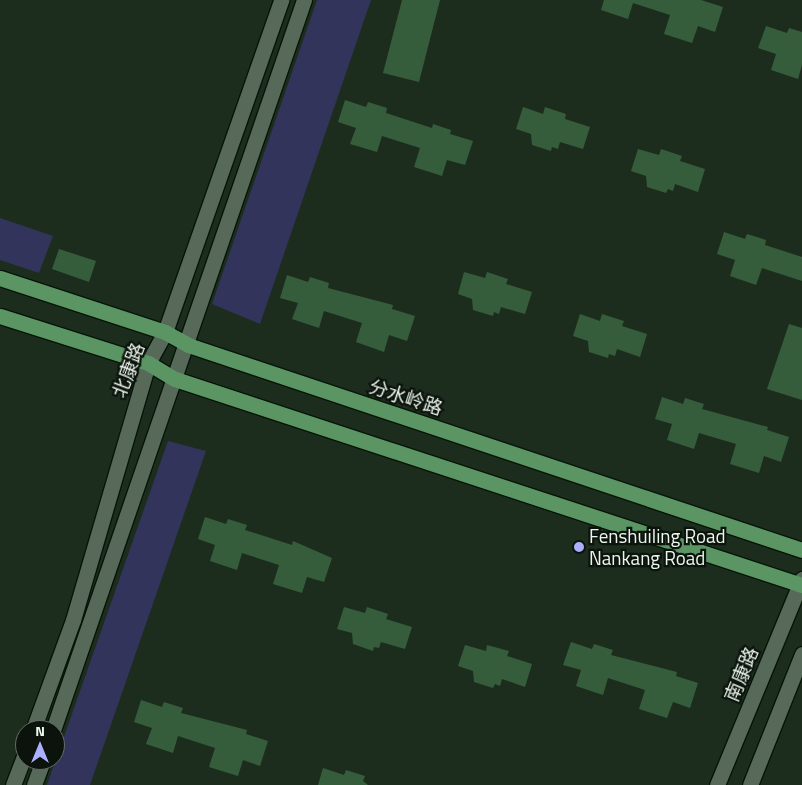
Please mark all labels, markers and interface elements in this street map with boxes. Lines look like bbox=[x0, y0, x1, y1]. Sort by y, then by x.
street label: 北康路 bbox=[107, 339, 149, 401]
street label: 分水岭路 bbox=[366, 374, 446, 420]
place label: Fenshuiling Road Nankang Road bbox=[589, 525, 726, 569]
marker: Fenshuiling Road Nankang Road bbox=[573, 541, 585, 553]
street label: 南康路 bbox=[719, 643, 763, 705]
north arrow bbox=[15, 720, 65, 770]
text: N bbox=[35, 720, 45, 741]

